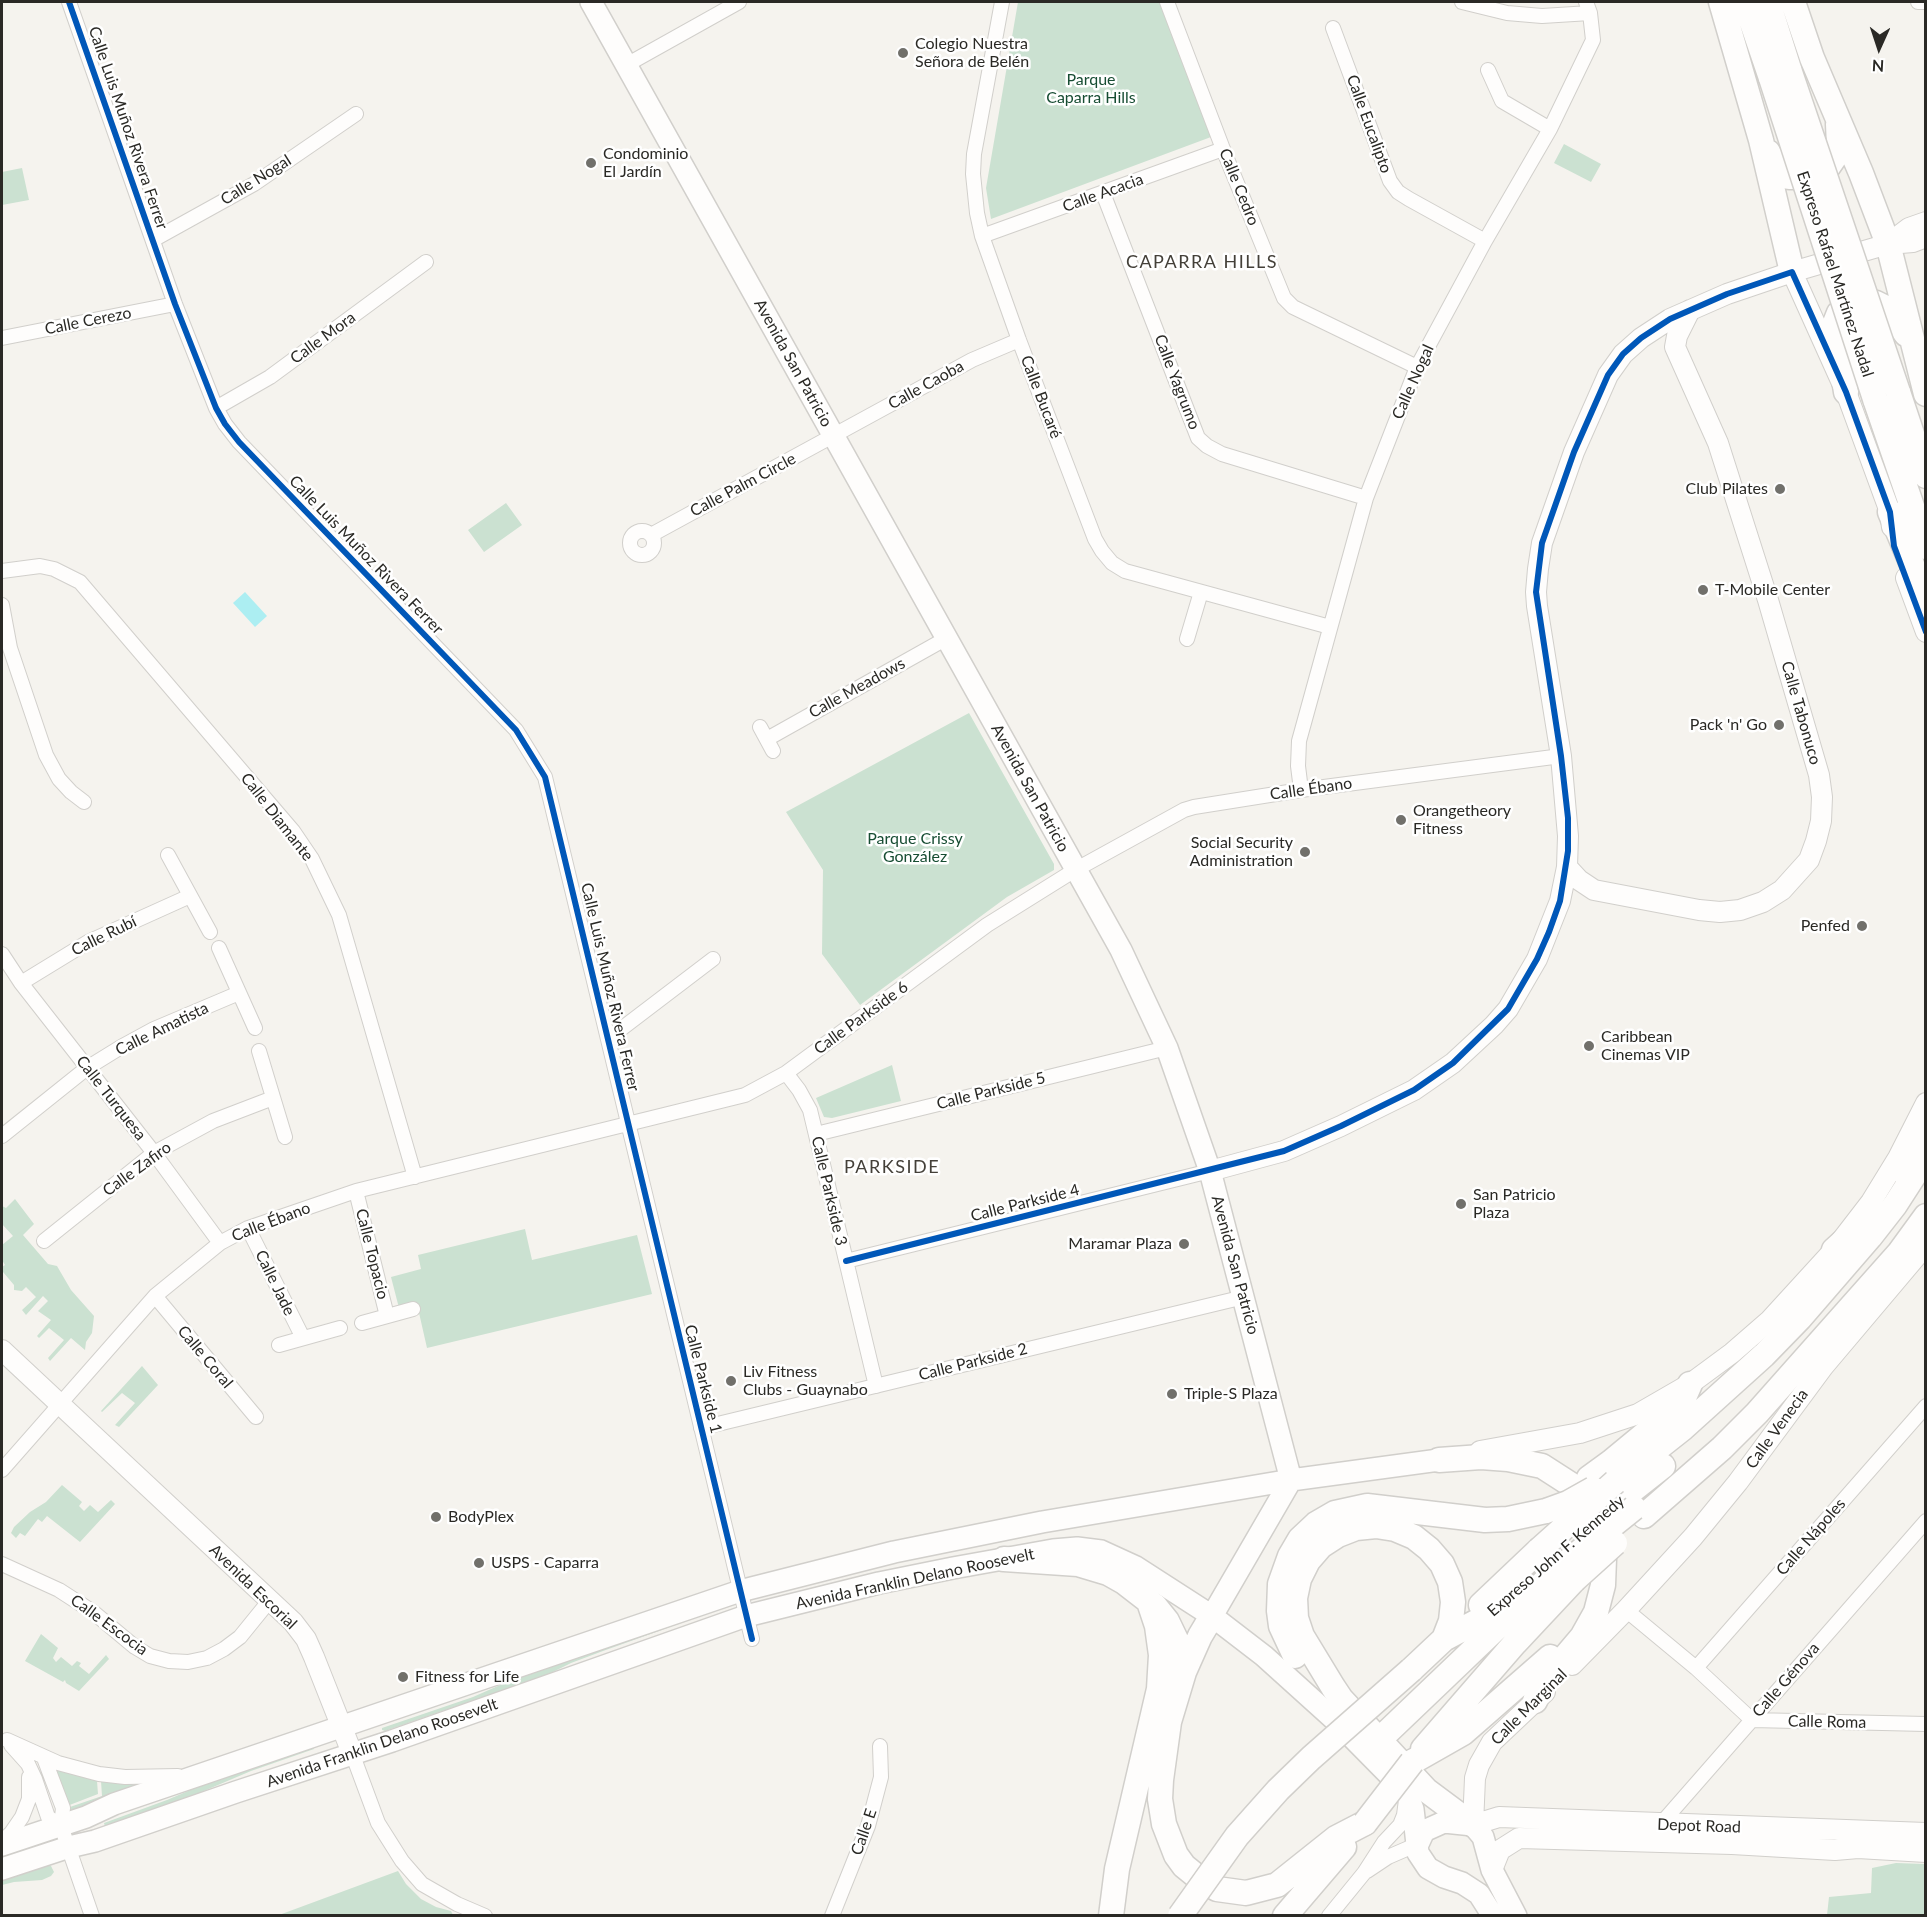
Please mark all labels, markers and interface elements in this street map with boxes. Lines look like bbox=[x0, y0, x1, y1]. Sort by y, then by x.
north arrow bbox=[1849, 18, 1909, 78]
street label: Calle Luis Muñoz Rivera Ferrer bbox=[84, 24, 172, 232]
place label: Colegio Nuestra Señora de Belén bbox=[915, 34, 1029, 72]
marker: Colegio Nuestra Señora de Belén bbox=[896, 46, 910, 60]
text: N bbox=[1871, 57, 1885, 76]
park label: Parque Caparra Hills bbox=[1046, 70, 1136, 108]
street label: Calle Eucalipto bbox=[1342, 72, 1396, 176]
place label: Condominio El Jardín bbox=[603, 144, 688, 182]
street label: Calle Cedro bbox=[1215, 146, 1263, 228]
street label: Calle Nogal bbox=[217, 151, 295, 209]
marker: Condominio El Jardín bbox=[584, 156, 598, 170]
street label: Expreso Rafael Martínez Nadal bbox=[1793, 169, 1877, 379]
street label: Calle Acacia bbox=[1060, 170, 1146, 216]
district label: CAPARRA HILLS bbox=[1126, 251, 1278, 273]
street label: Avenida San Patricio bbox=[750, 296, 836, 430]
street label: Calle Cerezo bbox=[43, 303, 133, 339]
street label: Calle Mora bbox=[287, 308, 359, 368]
street label: Calle Yagrumo bbox=[1150, 332, 1204, 432]
street label: Calle Nogal bbox=[1388, 342, 1438, 422]
street label: Calle Bucaré bbox=[1016, 353, 1066, 441]
street label: Calle Caoba bbox=[885, 356, 967, 414]
street label: Calle Palm Circle bbox=[687, 449, 799, 521]
street label: Calle Luis Muñoz Rivera Ferrer bbox=[285, 472, 447, 638]
place label: Club Pilates bbox=[1685, 479, 1768, 499]
marker: Club Pilates bbox=[1773, 482, 1787, 496]
place label: T-Mobile Center bbox=[1715, 580, 1830, 600]
marker: T-Mobile Center bbox=[1696, 583, 1710, 597]
street label: Calle Meadows bbox=[806, 654, 908, 722]
street label: Calle Tabonuco bbox=[1777, 659, 1825, 767]
place label: Pack 'n' Go bbox=[1690, 715, 1767, 735]
marker: Pack 'n' Go bbox=[1772, 718, 1786, 732]
street label: Avenida San Patricio bbox=[987, 721, 1073, 855]
street label: Calle Diamante bbox=[237, 769, 317, 865]
street label: Calle Ébano bbox=[1269, 774, 1353, 804]
place label: Orangetheory Fitness bbox=[1413, 801, 1511, 839]
marker: Orangetheory Fitness bbox=[1394, 813, 1408, 827]
park label: Parque Crissy González bbox=[867, 829, 963, 867]
place label: Social Security Administration bbox=[1190, 833, 1293, 871]
marker: Social Security Administration bbox=[1298, 845, 1312, 859]
street label: Calle Luis Muñoz Rivera Ferrer bbox=[577, 881, 643, 1093]
street label: Calle Rubí bbox=[68, 912, 140, 960]
place label: Penfed bbox=[1801, 916, 1850, 936]
marker: Penfed bbox=[1855, 919, 1869, 933]
street label: Calle Parkside 6 bbox=[810, 977, 912, 1059]
street label: Calle Amatista bbox=[112, 998, 212, 1060]
place label: Caribbean Cinemas VIP bbox=[1601, 1027, 1690, 1065]
marker: Caribbean Cinemas VIP bbox=[1582, 1039, 1596, 1053]
street label: Calle Turquesa bbox=[72, 1052, 150, 1144]
street label: Calle Parkside 5 bbox=[935, 1068, 1047, 1114]
street label: Calle Parkside 3 bbox=[807, 1134, 851, 1248]
street label: Calle Zafiro bbox=[99, 1138, 175, 1200]
district label: PARKSIDE bbox=[844, 1156, 940, 1178]
street label: Calle Parkside 4 bbox=[969, 1180, 1081, 1226]
place label: San Patricio Plaza bbox=[1473, 1185, 1556, 1223]
street label: Avenida San Patricio bbox=[1207, 1193, 1263, 1337]
marker: San Patricio Plaza bbox=[1454, 1197, 1468, 1211]
street label: Calle Ébano bbox=[229, 1198, 313, 1246]
street label: Calle Topacio bbox=[351, 1207, 393, 1301]
place label: Maramar Plaza bbox=[1068, 1234, 1172, 1254]
marker: Maramar Plaza bbox=[1177, 1237, 1191, 1251]
street label: Calle Jade bbox=[251, 1247, 299, 1319]
street label: Calle Coral bbox=[173, 1322, 237, 1392]
street label: Calle Parkside 1 bbox=[680, 1323, 726, 1435]
street label: Calle Parkside 2 bbox=[917, 1339, 1029, 1385]
place label: Liv Fitness Clubs - Guaynabo bbox=[743, 1362, 868, 1400]
marker: Liv Fitness Clubs - Guaynabo bbox=[724, 1374, 738, 1388]
place label: Triple-S Plaza bbox=[1184, 1384, 1278, 1404]
street label: Calle Venecia bbox=[1742, 1385, 1812, 1473]
marker: Triple-S Plaza bbox=[1165, 1387, 1179, 1401]
street label: Expreso John F. Kennedy bbox=[1484, 1491, 1628, 1621]
street label: Calle Nápoles bbox=[1772, 1495, 1850, 1579]
place label: BodyPlex bbox=[448, 1507, 514, 1527]
marker: BodyPlex bbox=[429, 1510, 443, 1524]
street label: Avenida Escorial bbox=[205, 1540, 301, 1634]
street label: Avenida Franklin Delano Roosevelt bbox=[794, 1544, 1036, 1614]
place label: USPS - Caparra bbox=[491, 1553, 599, 1573]
marker: USPS - Caparra bbox=[472, 1556, 486, 1570]
street label: Calle Escocia bbox=[67, 1591, 151, 1659]
street label: Calle Génova bbox=[1748, 1639, 1824, 1721]
street label: Calle Marginal bbox=[1487, 1665, 1571, 1749]
place label: Fitness for Life bbox=[415, 1667, 519, 1687]
marker: Fitness for Life bbox=[396, 1670, 410, 1684]
street label: Avenida Franklin Delano Roosevelt bbox=[264, 1694, 500, 1792]
street label: Calle Roma bbox=[1788, 1712, 1866, 1732]
street label: Calle E bbox=[847, 1806, 881, 1858]
street label: Depot Road bbox=[1657, 1815, 1741, 1837]

